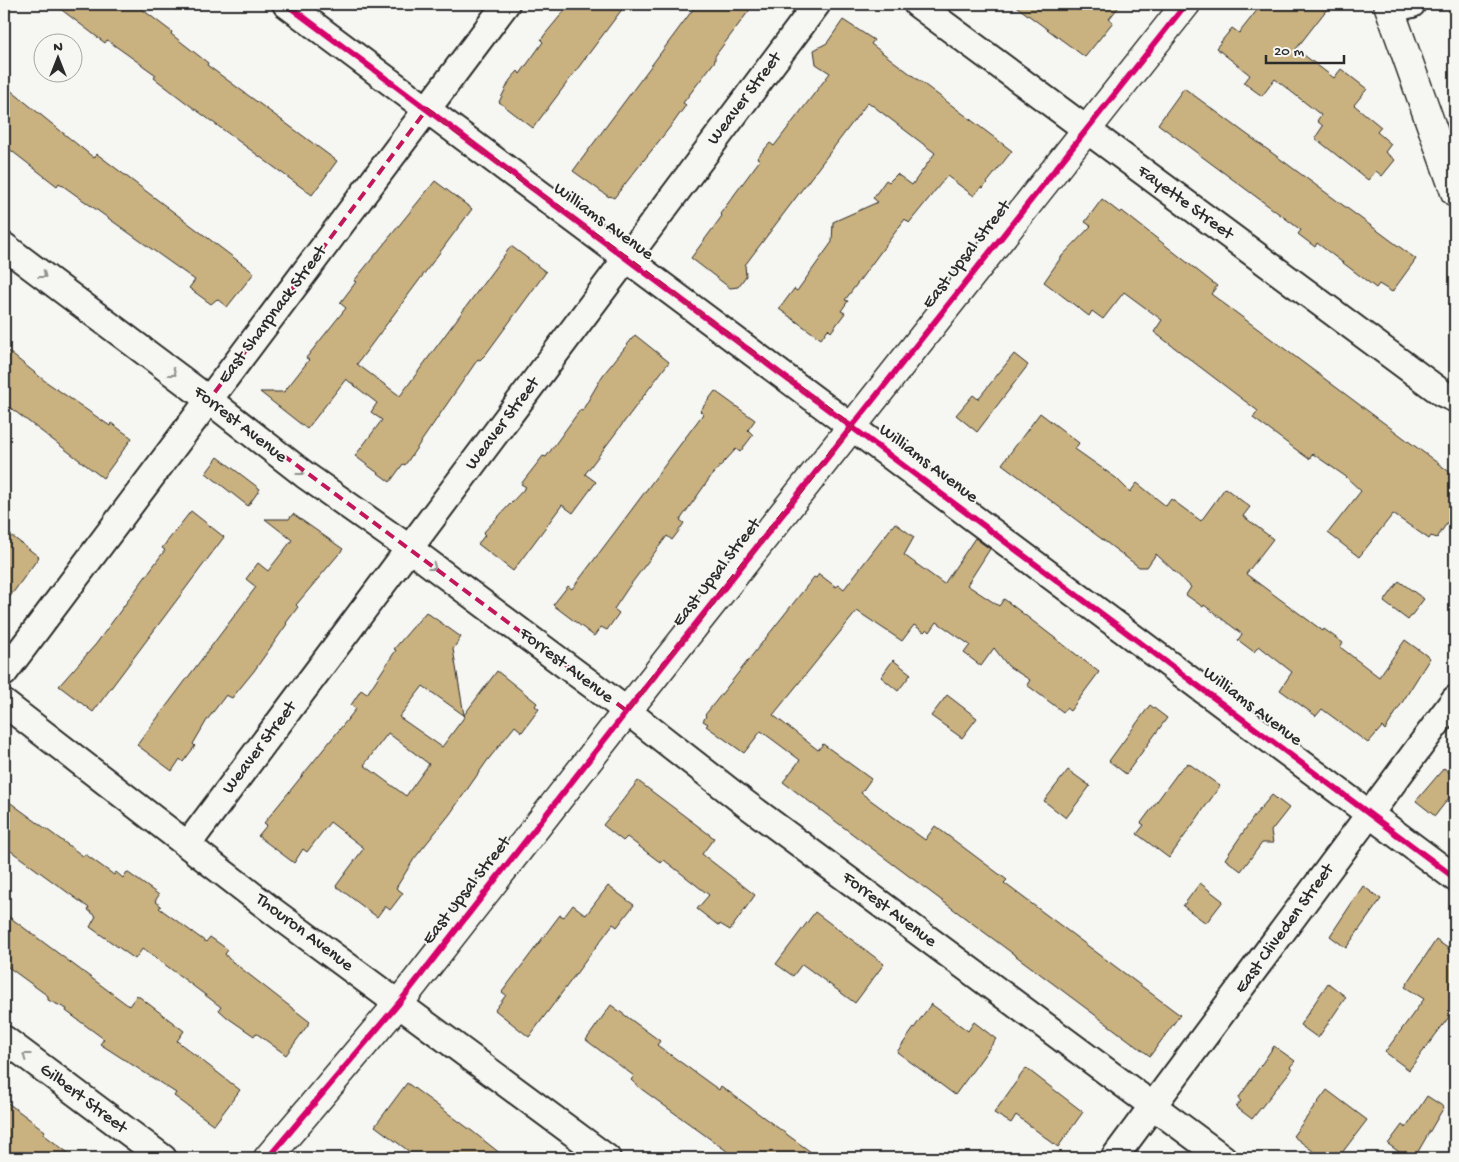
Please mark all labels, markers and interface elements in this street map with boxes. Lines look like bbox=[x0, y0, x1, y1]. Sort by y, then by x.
north arrow bbox=[32, 32, 82, 82]
scale bar bbox=[1266, 32, 1344, 64]
text: N bbox=[53, 39, 63, 56]
text: 20 m bbox=[1274, 43, 1304, 61]
street label: Weaver Street bbox=[703, 47, 788, 149]
street label: Fayette Street bbox=[1132, 161, 1238, 246]
street label: Williams Avenue bbox=[549, 179, 658, 266]
street label: East Upsal Street bbox=[918, 195, 1017, 313]
street label: East Sharpnack Street bbox=[214, 240, 333, 388]
one-way arrow bbox=[37, 270, 46, 278]
one-way arrow bbox=[167, 367, 177, 376]
street label: Weaver Street bbox=[461, 372, 546, 474]
street label: Forrest Avenue bbox=[188, 381, 292, 468]
street label: Williams Avenue bbox=[874, 420, 982, 509]
one-way arrow bbox=[295, 467, 304, 475]
street label: East Upsal Street bbox=[668, 513, 767, 631]
one-way arrow bbox=[427, 561, 437, 570]
street label: Forrest Avenue bbox=[514, 623, 618, 709]
street label: Williams Avenue bbox=[1198, 663, 1306, 752]
street label: Weaver Street bbox=[218, 696, 303, 798]
street label: East Upsal Street bbox=[418, 831, 517, 949]
street label: East Cliveden Street bbox=[1231, 859, 1340, 998]
street label: Forrest Avenue bbox=[837, 867, 941, 953]
street label: Thouron Avenue bbox=[250, 889, 358, 977]
one-way arrow bbox=[23, 1053, 32, 1061]
street label: Gilbert Street bbox=[35, 1059, 132, 1140]

